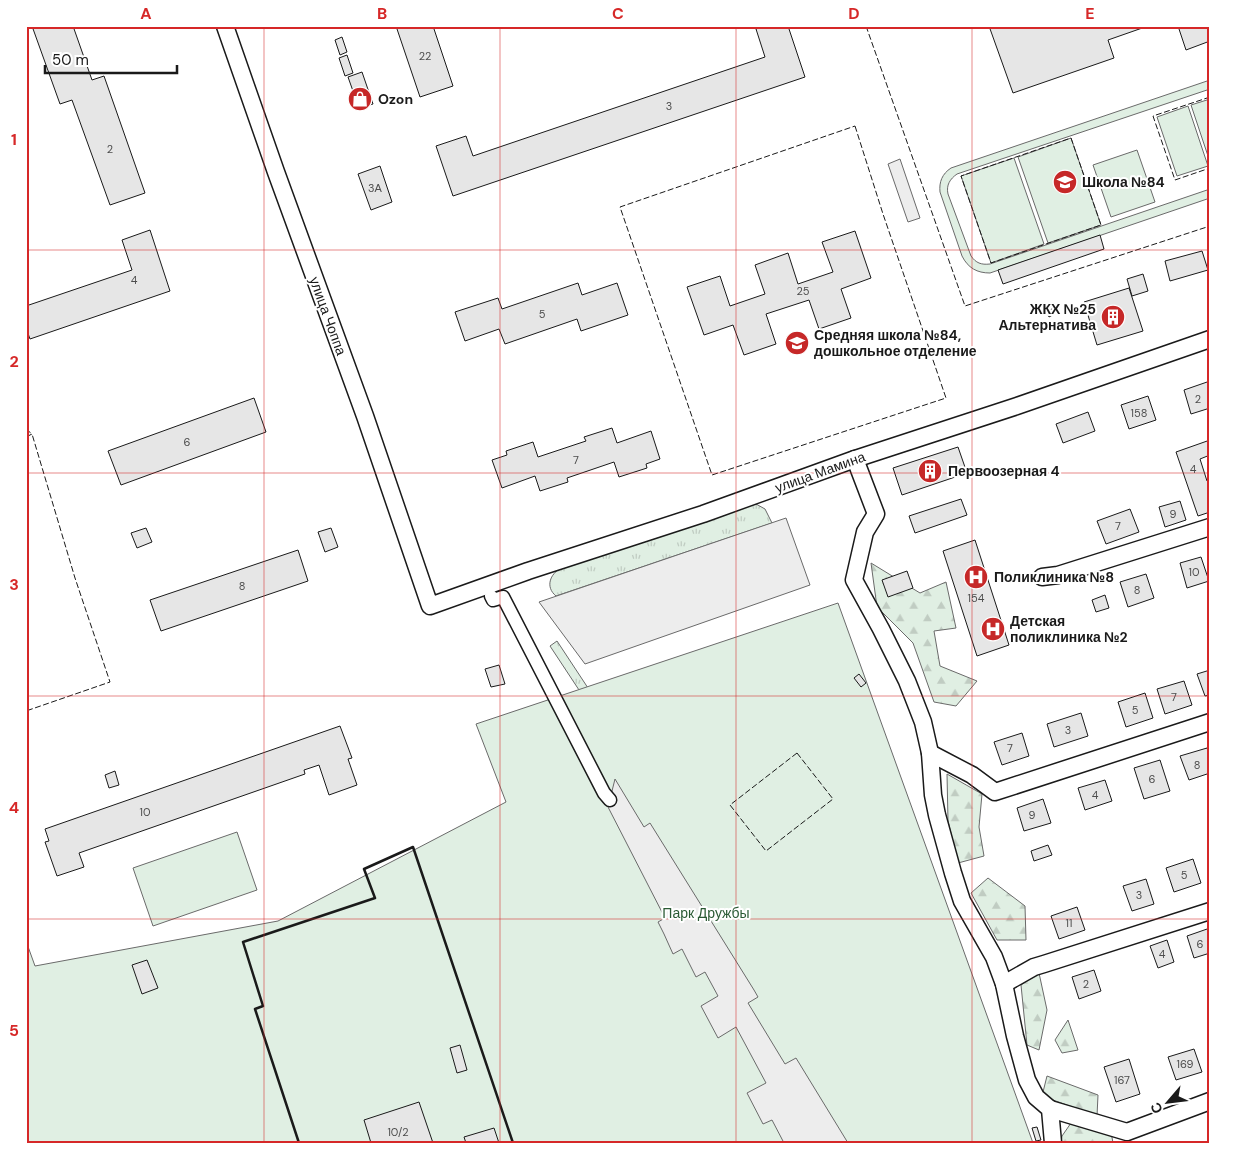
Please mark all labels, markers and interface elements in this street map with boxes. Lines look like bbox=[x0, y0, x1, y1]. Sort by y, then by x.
text: A bbox=[140, 3, 152, 24]
text: B bbox=[377, 3, 387, 24]
text: C bbox=[612, 3, 624, 24]
text: D bbox=[848, 3, 860, 24]
text: E bbox=[1085, 3, 1095, 24]
scale bar bbox=[45, 42, 178, 74]
house number: 22 bbox=[419, 49, 431, 63]
text: 50 m bbox=[52, 50, 89, 70]
shop icon: Ozon bbox=[347, 86, 373, 112]
place label: Ozon bbox=[378, 90, 413, 108]
house number: 3 bbox=[666, 99, 672, 113]
text: 1 bbox=[11, 129, 17, 150]
house number: 2 bbox=[107, 142, 113, 156]
school or university icon: Школа №84 bbox=[1052, 169, 1078, 195]
place label: Школа №84 bbox=[1082, 173, 1165, 191]
house number: 3А bbox=[368, 181, 383, 195]
house number: 4 bbox=[131, 273, 138, 287]
street label: улица Чоппа bbox=[305, 274, 351, 358]
house number: 25 bbox=[796, 284, 810, 298]
place label: ЖКХ №25 Альтернатива bbox=[999, 300, 1096, 334]
building icon: ЖКХ №25 Альтернатива bbox=[1100, 304, 1126, 330]
house number: 5 bbox=[539, 307, 546, 321]
place label: Средняя школа №84, дошкольное отделение bbox=[814, 326, 977, 360]
school or university icon: Средняя школа №84, дошкольное отделение bbox=[784, 330, 810, 356]
text: 2 bbox=[9, 351, 19, 372]
house number: 2 bbox=[1195, 392, 1201, 406]
house number: 158 bbox=[1131, 406, 1147, 420]
house number: 6 bbox=[184, 435, 191, 449]
street label: улица Мамина bbox=[772, 447, 868, 497]
house number: 7 bbox=[573, 453, 579, 467]
building icon: Первоозерная 4 bbox=[917, 458, 943, 484]
place label: Первоозерная 4 bbox=[948, 462, 1060, 480]
house number: 4 bbox=[1190, 462, 1197, 476]
house number: 9 bbox=[1170, 507, 1177, 521]
house number: 7 bbox=[1115, 519, 1121, 533]
hospital icon: Поликлиника №8 bbox=[963, 564, 989, 590]
house number: 10 bbox=[1189, 565, 1199, 579]
place label: Поликлиника №8 bbox=[994, 568, 1114, 586]
text: 3 bbox=[9, 574, 19, 595]
house number: 8 bbox=[239, 579, 245, 593]
house number: 8 bbox=[1134, 583, 1140, 597]
house number: 154 bbox=[968, 591, 985, 605]
place label: Детская поликлиника №2 bbox=[1010, 612, 1128, 646]
hospital icon: Детская поликлиника №2 bbox=[980, 616, 1006, 642]
house number: 7 bbox=[1171, 690, 1177, 704]
house number: 5 bbox=[1132, 703, 1139, 717]
house number: 3 bbox=[1065, 723, 1071, 737]
house number: 7 bbox=[1007, 741, 1013, 755]
house number: 8 bbox=[1194, 758, 1200, 772]
house number: 6 bbox=[1149, 772, 1156, 786]
house number: 4 bbox=[1092, 788, 1099, 802]
text: 4 bbox=[9, 797, 19, 818]
house number: 10 bbox=[140, 805, 150, 819]
house number: 9 bbox=[1029, 808, 1036, 822]
house number: 5 bbox=[1181, 868, 1188, 882]
house number: 3 bbox=[1136, 888, 1142, 902]
park label: Парк Дружбы bbox=[662, 904, 750, 922]
house number: 11 bbox=[1066, 916, 1072, 930]
house number: 6 bbox=[1197, 937, 1204, 951]
house number: 4 bbox=[1159, 947, 1166, 961]
house number: 2 bbox=[1083, 977, 1089, 991]
text: 5 bbox=[9, 1020, 19, 1041]
house number: 169 bbox=[1176, 1057, 1194, 1071]
house number: 167 bbox=[1114, 1073, 1130, 1087]
north arrow bbox=[1144, 1076, 1194, 1126]
text: С bbox=[1146, 1099, 1167, 1117]
house number: 10/2 bbox=[387, 1125, 409, 1139]

